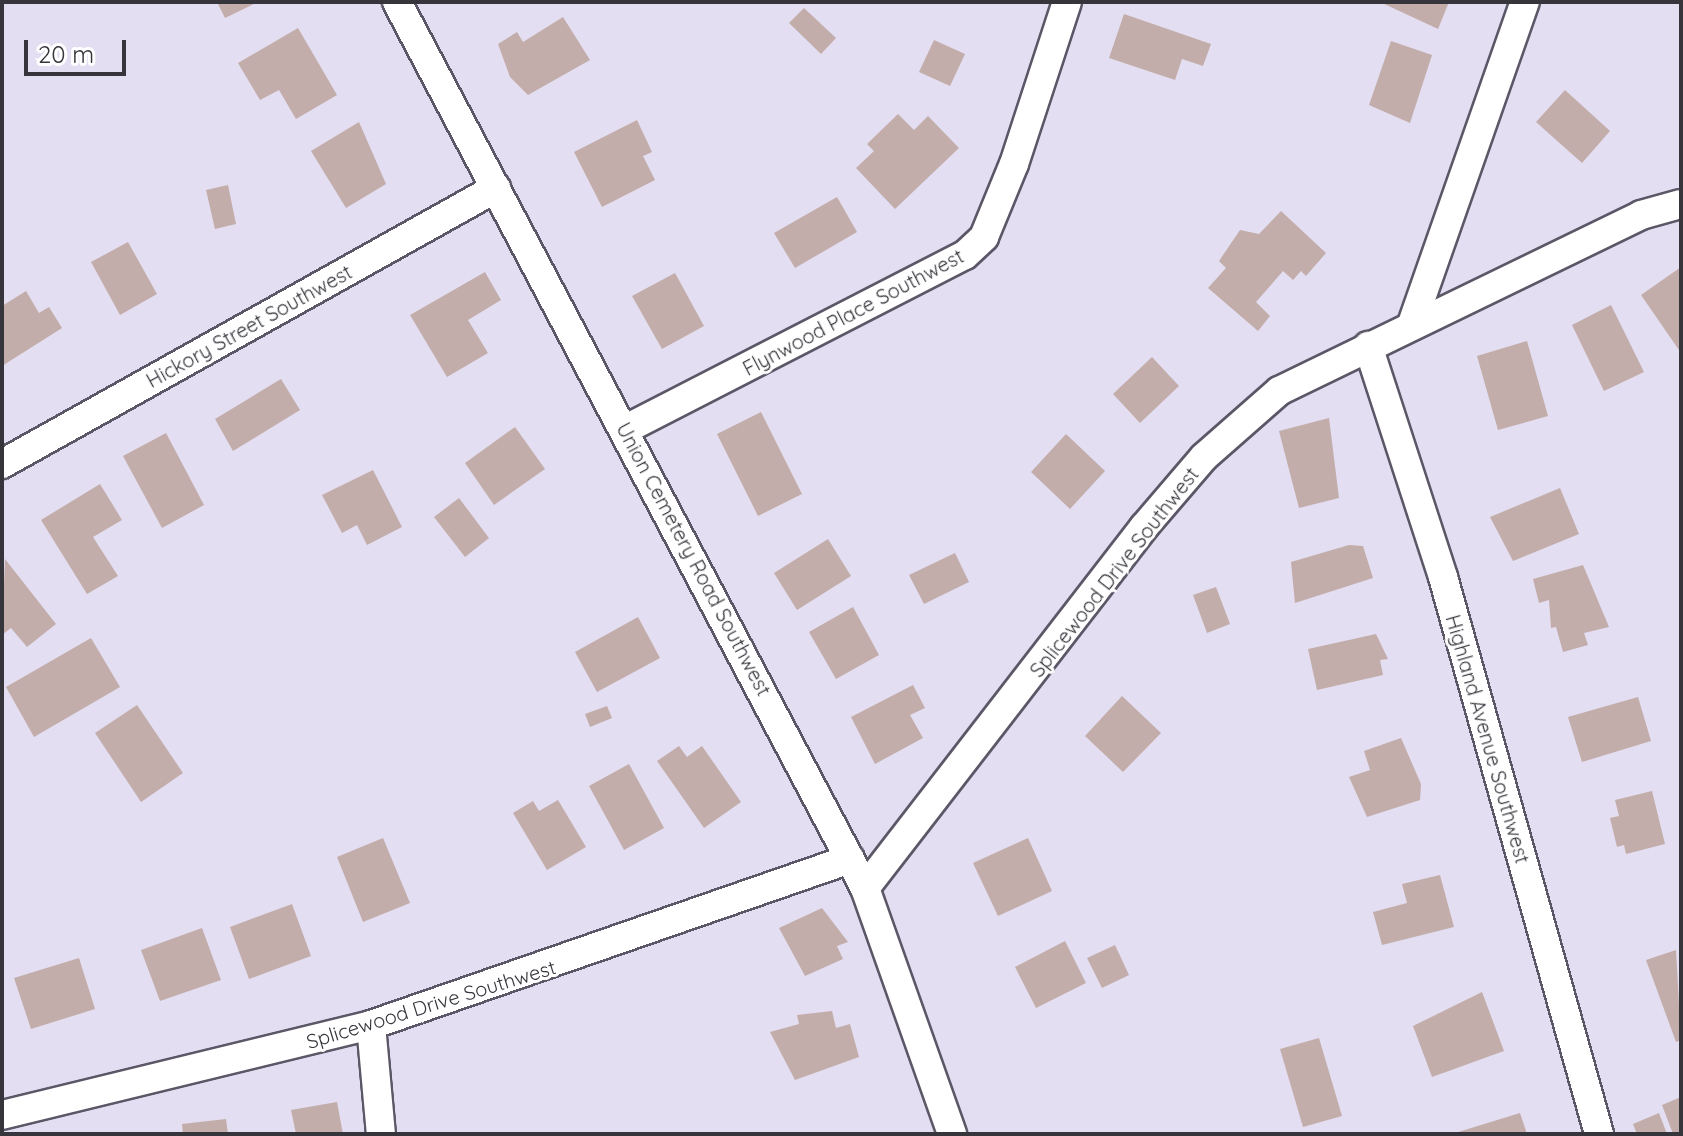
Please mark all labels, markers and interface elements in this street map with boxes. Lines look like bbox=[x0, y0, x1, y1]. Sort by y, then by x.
scale bar bbox=[28, 24, 130, 74]
text: 20 m bbox=[38, 39, 94, 69]
street label: Flynwood Place Southwest bbox=[739, 244, 967, 380]
street label: Hickory Street Southwest bbox=[142, 259, 356, 393]
street label: Union Cemetery Road Southwest bbox=[612, 418, 776, 700]
street label: Splicewood Drive Southwest bbox=[1025, 462, 1203, 682]
street label: Highland Avenue Southwest bbox=[1441, 612, 1535, 866]
street label: Splicewood Drive Southwest bbox=[303, 955, 559, 1053]

